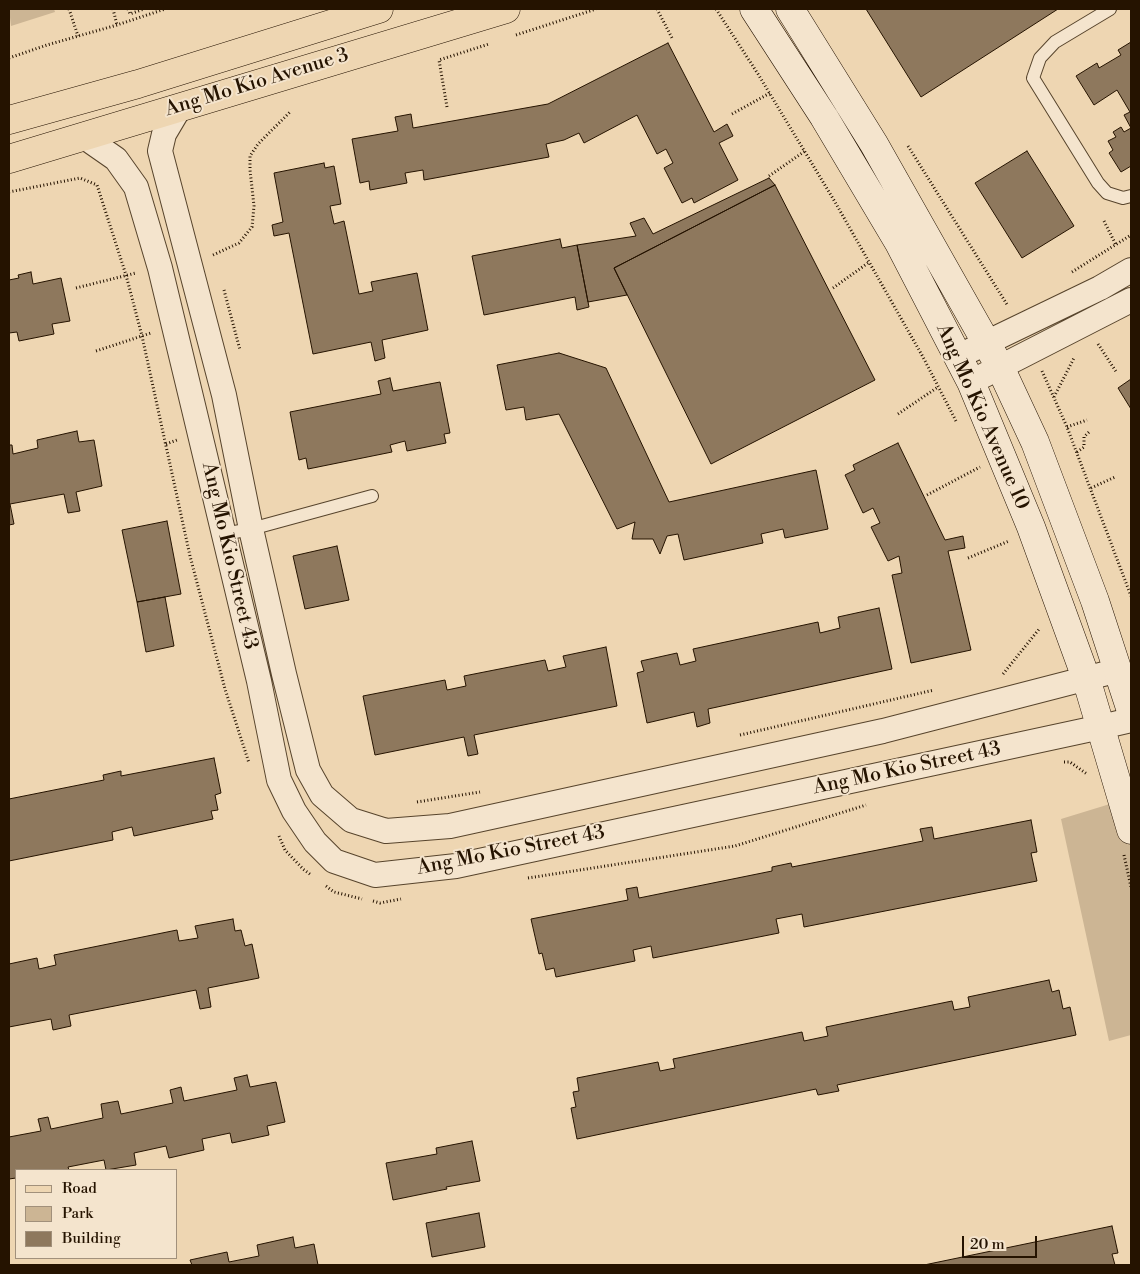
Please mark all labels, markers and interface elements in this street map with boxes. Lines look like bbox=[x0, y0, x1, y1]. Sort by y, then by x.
street label: Ang Mo Kio Avenue 3 bbox=[162, 44, 352, 122]
street label: Ang Mo Kio Avenue 10 bbox=[930, 320, 1034, 514]
street label: Ang Mo Kio Street 43 bbox=[196, 460, 262, 652]
street label: Ang Mo Kio Street 43 bbox=[811, 737, 1003, 801]
street label: Ang Mo Kio Street 43 bbox=[415, 821, 607, 881]
legend bbox=[15, 1169, 178, 1259]
text: Road bbox=[62, 1179, 97, 1198]
text: Park bbox=[62, 1204, 93, 1223]
scale bar bbox=[965, 1226, 1040, 1258]
text: Building bbox=[62, 1229, 121, 1248]
text: 20 m bbox=[970, 1235, 1005, 1254]

